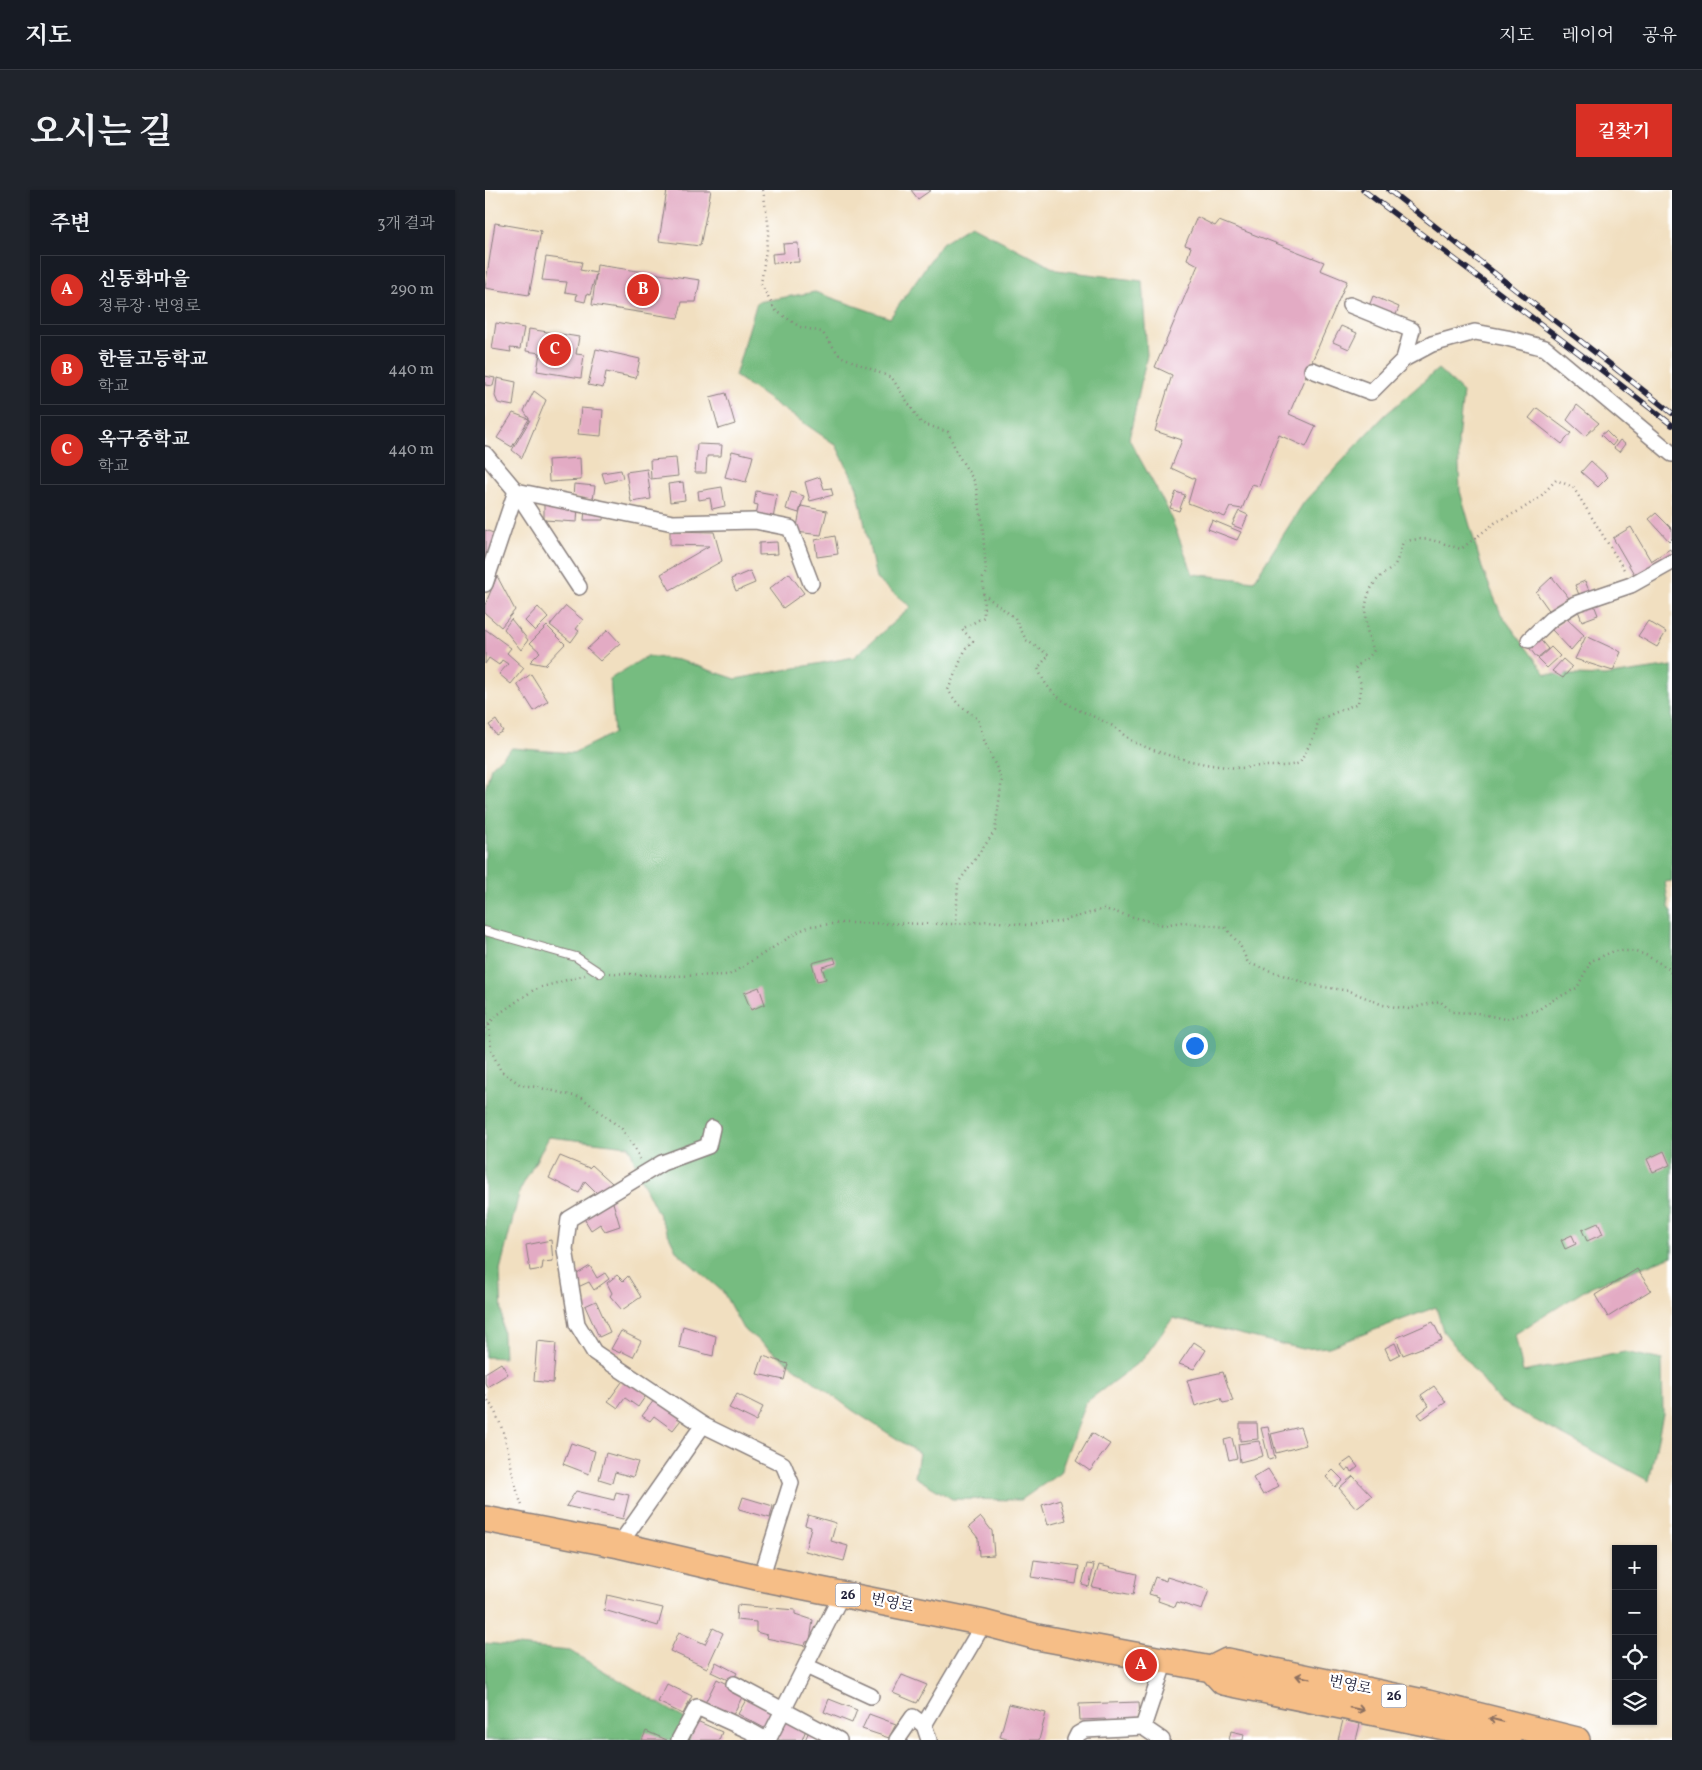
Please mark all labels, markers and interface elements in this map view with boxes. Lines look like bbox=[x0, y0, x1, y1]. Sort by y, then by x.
text: 지도 bbox=[25, 20, 71, 54]
text: 지도 bbox=[1499, 24, 1534, 49]
text: 레이어 bbox=[1562, 24, 1614, 49]
text: 공유 bbox=[1642, 24, 1677, 49]
button: 길찾기 bbox=[1576, 104, 1672, 157]
text: 오시는 길 bbox=[30, 110, 172, 158]
text: 주변 bbox=[50, 210, 91, 239]
text: 3개 결과 bbox=[377, 213, 435, 235]
text: 신동화마을 bbox=[98, 267, 190, 293]
pin: B bbox=[627, 271, 659, 309]
text: A bbox=[61, 279, 73, 301]
text: 290 m bbox=[390, 279, 434, 301]
text: 정류장 · 번영로 bbox=[98, 296, 200, 318]
pin: C bbox=[539, 331, 571, 369]
text: 한들고등학교 bbox=[98, 347, 208, 373]
text: B bbox=[62, 359, 72, 381]
text: 440 m bbox=[388, 359, 434, 381]
text: 학교 bbox=[98, 376, 129, 398]
text: 옥구중학교 bbox=[98, 427, 190, 453]
text: C bbox=[62, 439, 72, 461]
text: 440 m bbox=[388, 439, 434, 461]
text: 학교 bbox=[98, 456, 129, 478]
your location bbox=[1182, 1033, 1208, 1059]
map controls bbox=[1612, 1545, 1657, 1725]
button: + bbox=[1612, 1545, 1657, 1590]
road number: 26 bbox=[835, 1584, 861, 1606]
street label: 번영로 bbox=[869, 1589, 916, 1619]
button: − bbox=[1612, 1590, 1657, 1635]
button: locate bbox=[1612, 1635, 1657, 1680]
pin: A bbox=[1125, 1646, 1157, 1684]
street label: 번영로 bbox=[1327, 1671, 1374, 1701]
one-way arrow bbox=[1295, 1672, 1311, 1681]
button: layers bbox=[1612, 1680, 1657, 1725]
road number: 26 bbox=[1381, 1684, 1407, 1708]
one-way arrow bbox=[1349, 1704, 1365, 1714]
one-way arrow bbox=[1488, 1714, 1504, 1724]

